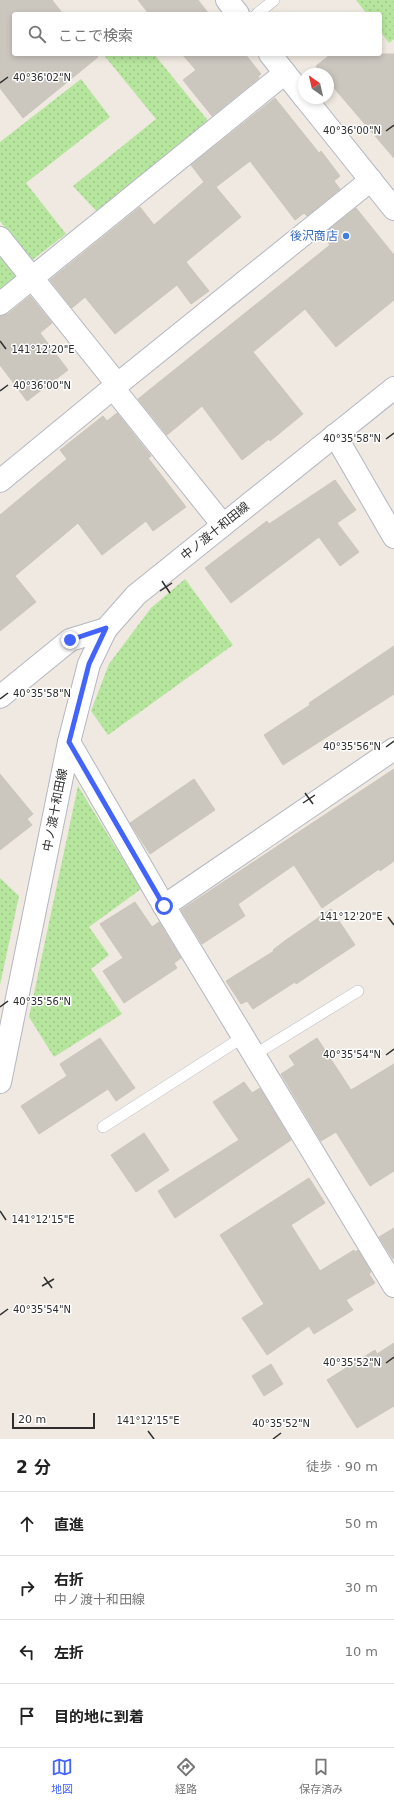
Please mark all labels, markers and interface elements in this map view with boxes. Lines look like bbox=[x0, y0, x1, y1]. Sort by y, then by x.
search box bbox=[12, 12, 382, 56]
icon: search bbox=[26, 23, 48, 45]
text: ここで検索 bbox=[58, 27, 133, 45]
north arrow bbox=[298, 68, 334, 104]
text: 40°36'02"N bbox=[13, 72, 71, 83]
text: 40°36'00"N bbox=[323, 125, 381, 136]
place label: 後沢商店 bbox=[290, 229, 338, 243]
marker: 後沢商店 bbox=[341, 231, 351, 241]
text: 141°12'20"E bbox=[11, 344, 75, 355]
text: 40°36'00"N bbox=[13, 380, 71, 391]
text: 40°35'58"N bbox=[323, 433, 381, 444]
street label: 中ノ渡十和田線 bbox=[178, 499, 252, 563]
route end bbox=[61, 631, 79, 649]
text: 40°35'58"N bbox=[13, 688, 71, 699]
text: 40°35'56"N bbox=[323, 741, 381, 752]
street label: 中ノ渡十和田線 bbox=[40, 767, 70, 853]
route start bbox=[155, 897, 173, 915]
text: 141°12'20"E bbox=[319, 911, 383, 922]
text: 40°35'56"N bbox=[13, 996, 71, 1007]
text: 40°35'54"N bbox=[323, 1049, 381, 1060]
text: 141°12'15"E bbox=[11, 1214, 75, 1225]
text: 40°35'54"N bbox=[13, 1304, 71, 1315]
text: 40°35'52"N bbox=[323, 1357, 381, 1368]
scale bar bbox=[12, 1411, 95, 1430]
text: 20 m bbox=[18, 1413, 46, 1426]
text: 141°12'15"E bbox=[116, 1415, 180, 1426]
text: 40°35'52"N bbox=[252, 1418, 310, 1429]
text: 2 分 bbox=[16, 1457, 51, 1477]
text: 徒歩 · 90 m bbox=[306, 1459, 378, 1474]
icon: ahead bbox=[16, 1513, 38, 1535]
text: 直進 bbox=[54, 1516, 84, 1534]
text: 50 m bbox=[345, 1516, 378, 1531]
text: 右折 bbox=[54, 1571, 84, 1589]
icon: right bbox=[16, 1577, 38, 1599]
text: 30 m bbox=[345, 1580, 378, 1595]
text: 中ノ渡十和田線 bbox=[54, 1592, 145, 1607]
icon: left bbox=[16, 1641, 38, 1663]
text: 左折 bbox=[54, 1644, 84, 1662]
text: 10 m bbox=[345, 1644, 378, 1659]
icon: arrive bbox=[16, 1705, 38, 1727]
text: 目的地に到着 bbox=[54, 1708, 144, 1726]
tab: 地図 bbox=[51, 1756, 73, 1796]
tab: 経路 bbox=[175, 1756, 197, 1796]
tab: 保存済み bbox=[299, 1756, 343, 1796]

